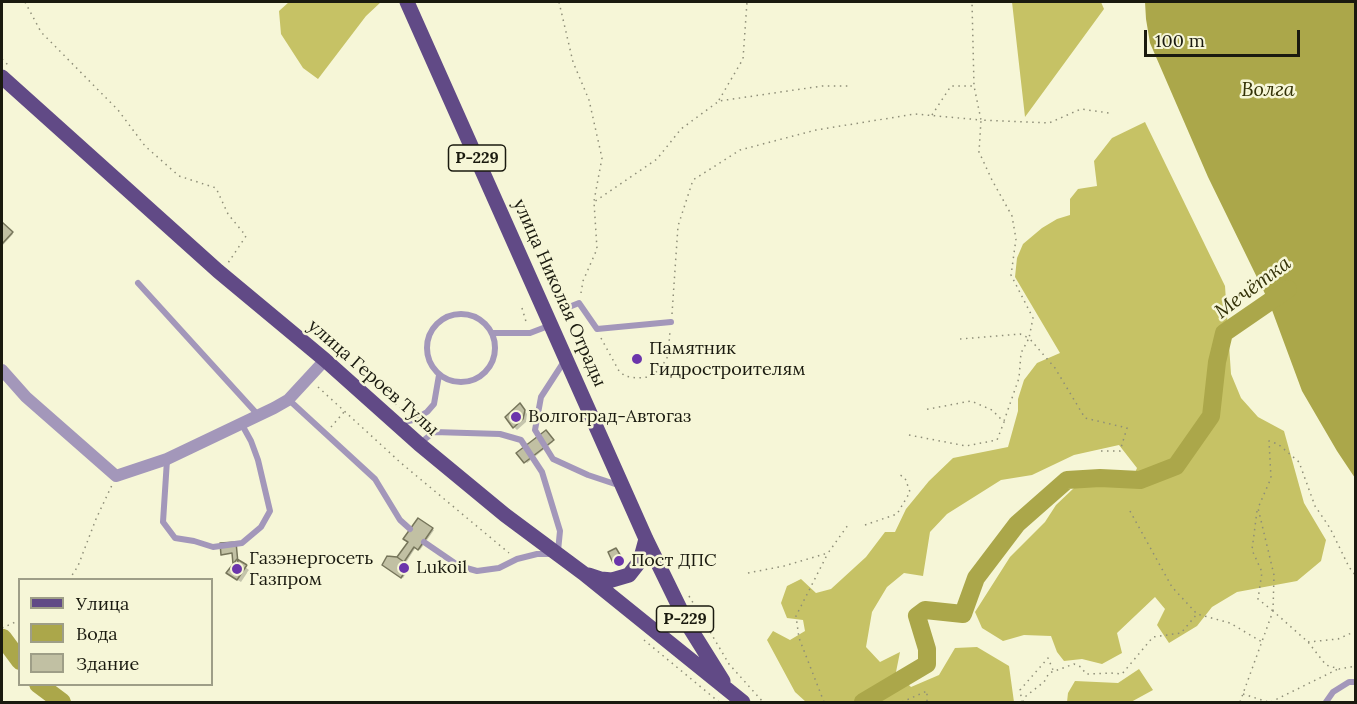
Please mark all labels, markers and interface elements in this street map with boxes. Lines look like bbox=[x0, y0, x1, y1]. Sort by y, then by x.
scale bar bbox=[1147, 18, 1303, 56]
text: 100 m bbox=[1155, 29, 1205, 52]
water label: Волга bbox=[1241, 78, 1295, 102]
road number: Р-229 bbox=[448, 145, 506, 171]
street label: улица Николая Отрады bbox=[508, 196, 610, 390]
water label: Мечётка bbox=[1210, 252, 1296, 324]
street label: улица Героев Тулы bbox=[303, 315, 443, 441]
place label: Памятник Гидростроителям bbox=[649, 338, 806, 380]
marker: Памятник Гидростроителям bbox=[630, 352, 644, 366]
place label: Волгоград-Автогаз bbox=[528, 406, 691, 428]
marker: Волгоград-Автогаз bbox=[509, 410, 523, 424]
place label: Газэнергосеть Газпром bbox=[249, 548, 373, 590]
place label: Пост ДПС bbox=[631, 550, 717, 572]
marker: Пост ДПС bbox=[612, 554, 626, 568]
place label: Lukoil bbox=[416, 557, 467, 579]
marker: Lukoil bbox=[397, 561, 411, 575]
marker: Газэнергосеть Газпром bbox=[230, 562, 244, 576]
legend bbox=[18, 578, 213, 686]
text: Улица bbox=[76, 592, 129, 615]
road number: Р-229 bbox=[656, 606, 714, 632]
text: Вода bbox=[76, 622, 118, 645]
text: Здание bbox=[76, 652, 139, 675]

